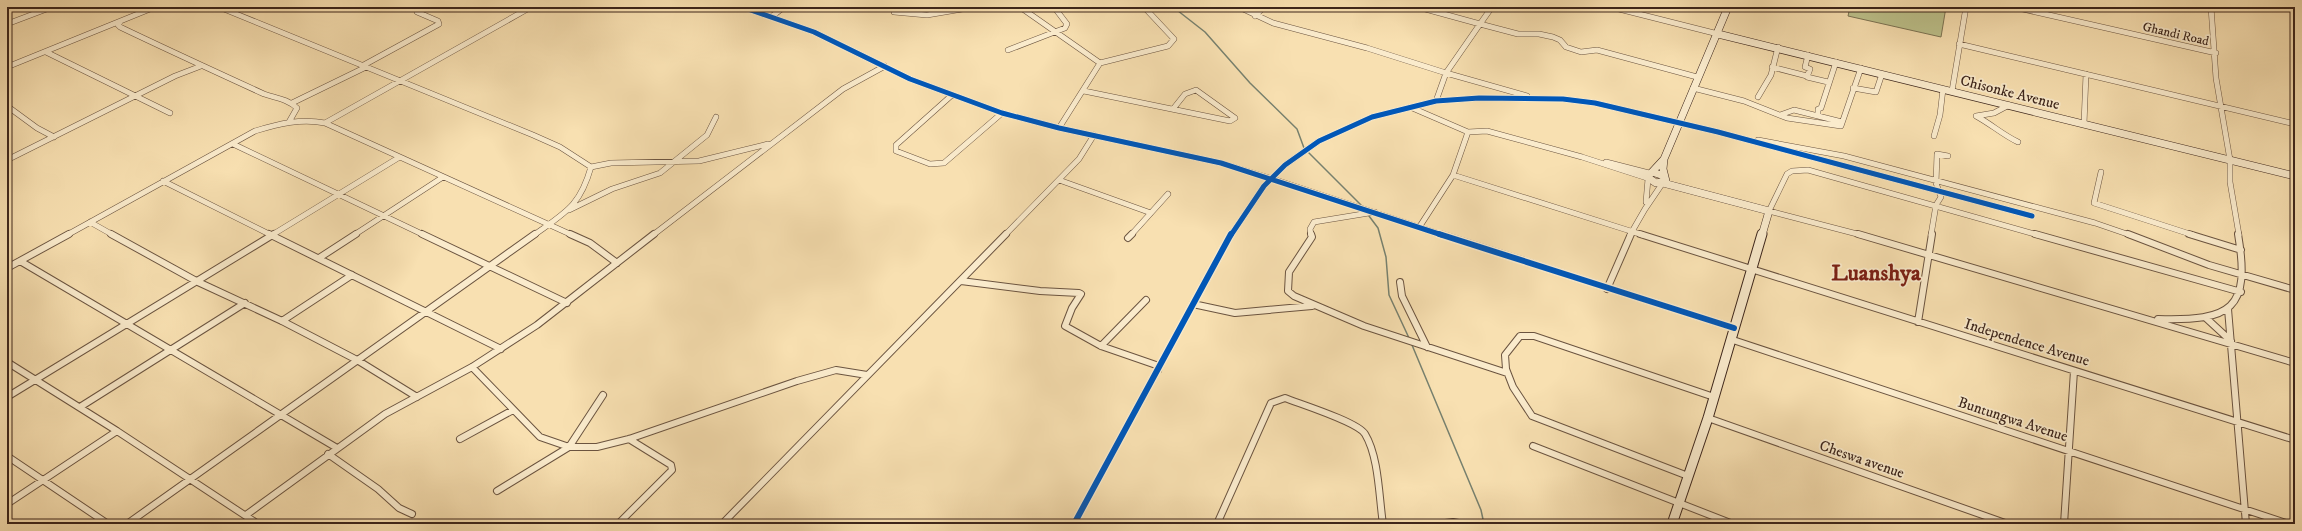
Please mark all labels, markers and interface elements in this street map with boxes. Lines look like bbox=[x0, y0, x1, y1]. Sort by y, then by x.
street label: Ghandi Road bbox=[2141, 19, 2211, 50]
street label: Chisonke Avenue bbox=[1958, 71, 2062, 114]
district label: Luanshya bbox=[1831, 259, 1922, 288]
street label: Independence Avenue bbox=[1962, 314, 2092, 371]
street label: Buntungwa Avenue bbox=[1956, 393, 2070, 446]
street label: Cheswa avenue bbox=[1817, 436, 1907, 483]

